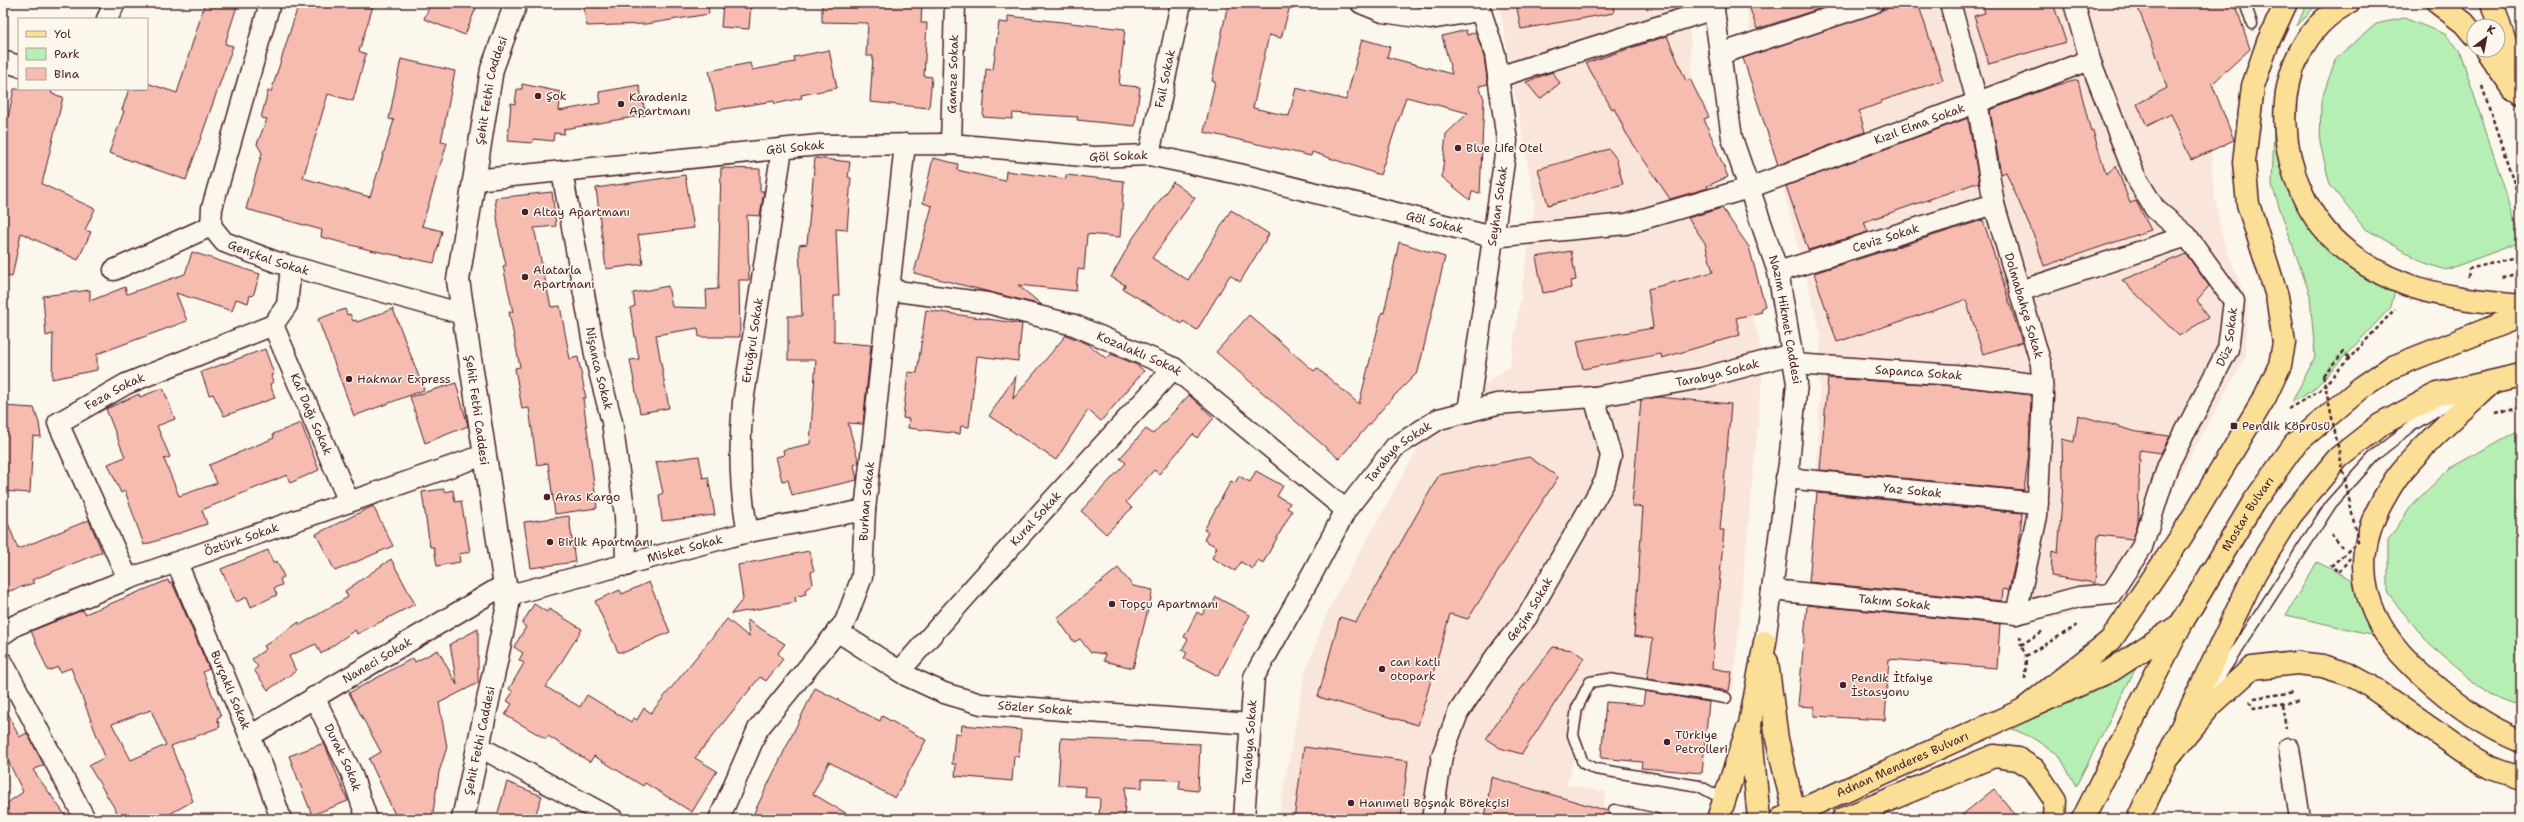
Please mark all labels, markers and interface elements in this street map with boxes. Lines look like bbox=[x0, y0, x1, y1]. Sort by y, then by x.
legend bbox=[18, 18, 148, 90]
north arrow bbox=[2466, 18, 2506, 58]
text: K bbox=[2484, 22, 2499, 39]
text: Yol bbox=[54, 26, 71, 42]
street label: Şehit Fethi Caddesi bbox=[472, 34, 511, 146]
street label: Gamze Sokak bbox=[944, 34, 962, 114]
text: Park bbox=[54, 46, 80, 62]
street label: Fail Sokak bbox=[1151, 48, 1179, 109]
text: Bina bbox=[54, 66, 80, 82]
place label: Şok bbox=[546, 88, 567, 104]
place label: Karadeniz Apartmanı bbox=[629, 89, 691, 119]
marker: Şok bbox=[533, 91, 543, 101]
marker: Karadeniz Apartmanı bbox=[616, 99, 626, 109]
street label: Kızıl Elma Sokak bbox=[1872, 100, 1967, 148]
street label: Göl Sokak bbox=[765, 137, 825, 158]
place label: Blue Life Otel bbox=[1466, 140, 1543, 156]
marker: Blue Life Otel bbox=[1453, 143, 1463, 153]
street label: Göl Sokak bbox=[1089, 147, 1148, 165]
street label: Seyhan Sokak bbox=[1484, 165, 1511, 247]
place label: Altay Apartmanı bbox=[533, 204, 630, 220]
marker: Altay Apartmanı bbox=[520, 207, 530, 217]
street label: Göl Sokak bbox=[1404, 208, 1465, 237]
street label: Ceviz Sokak bbox=[1850, 220, 1921, 256]
street label: Gençkal Sokak bbox=[226, 236, 311, 279]
street label: Dolmabahçe Sokak bbox=[2001, 251, 2047, 361]
street label: Nazım Hikmet Caddesi bbox=[1765, 253, 1805, 385]
place label: Alatarla Apartmanı bbox=[533, 262, 595, 292]
marker: Alatarla Apartmanı bbox=[520, 272, 530, 282]
street label: Ertuğrul Sokak bbox=[738, 296, 767, 384]
street label: Düz Sokak bbox=[2212, 306, 2241, 369]
street label: Nişanca Sokak bbox=[582, 326, 617, 412]
street label: Kozalaklı Sokak bbox=[1094, 328, 1186, 380]
street label: Şehit Fethi Caddesi bbox=[461, 354, 493, 466]
street label: Tarabya Sokak bbox=[1674, 355, 1761, 390]
street label: Sapanca Sokak bbox=[1875, 362, 1963, 384]
street label: Feza Sokak bbox=[82, 369, 147, 414]
street label: Kaf Dağı Sokak bbox=[287, 371, 336, 458]
place label: Hakmar Express bbox=[357, 371, 451, 387]
marker: Hakmar Express bbox=[344, 374, 354, 384]
street label: Tarabya Sokak bbox=[1362, 418, 1435, 486]
place label: Pendik Köprüsü bbox=[2242, 418, 2330, 434]
marker: Pendik Köprüsü bbox=[2229, 421, 2239, 431]
street label: Burhan Sokak bbox=[856, 460, 878, 541]
street label: Mostar Bulvarı bbox=[2218, 473, 2277, 554]
street label: Yaz Sokak bbox=[1882, 480, 1943, 501]
street label: Kural Sokak bbox=[1007, 488, 1065, 549]
place label: Aras Kargo bbox=[555, 489, 620, 505]
marker: Aras Kargo bbox=[542, 492, 552, 502]
street label: Öztürk Sokak bbox=[202, 519, 281, 560]
street label: Misket Sokak bbox=[645, 531, 724, 566]
place label: Birlik Apartmanı bbox=[558, 534, 653, 550]
marker: Birlik Apartmanı bbox=[545, 537, 555, 547]
street label: Geçim Sokak bbox=[1503, 574, 1556, 645]
street label: Takım Sokak bbox=[1858, 591, 1931, 614]
place label: Topçu Apartmanı bbox=[1120, 596, 1218, 612]
marker: Topçu Apartmanı bbox=[1107, 599, 1117, 609]
street label: Naneci Sokak bbox=[339, 633, 415, 687]
street label: Burçaklı Sokak bbox=[207, 648, 254, 732]
place label: can katlı otopark bbox=[1390, 654, 1441, 684]
marker: can katlı otopark bbox=[1377, 664, 1387, 674]
place label: Pendik İtfaiye İstasyonu bbox=[1851, 670, 1933, 700]
marker: Pendik İtfaiye İstasyonu bbox=[1838, 680, 1848, 690]
street label: Şehit Fethi Caddesi bbox=[460, 685, 499, 797]
street label: Sözler Sokak bbox=[997, 697, 1073, 719]
street label: Tarabya Sokak bbox=[1238, 699, 1260, 785]
street label: Durak Sokak bbox=[320, 721, 365, 793]
place label: Türkiye Petrolleri bbox=[1675, 727, 1728, 757]
street label: Adnan Menderes Bulvarı bbox=[1834, 728, 1971, 801]
marker: Türkiye Petrolleri bbox=[1662, 737, 1672, 747]
place label: Hanımeli Boşnak Börekçisi bbox=[1359, 795, 1509, 811]
marker: Hanımeli Boşnak Börekçisi bbox=[1346, 798, 1356, 808]

